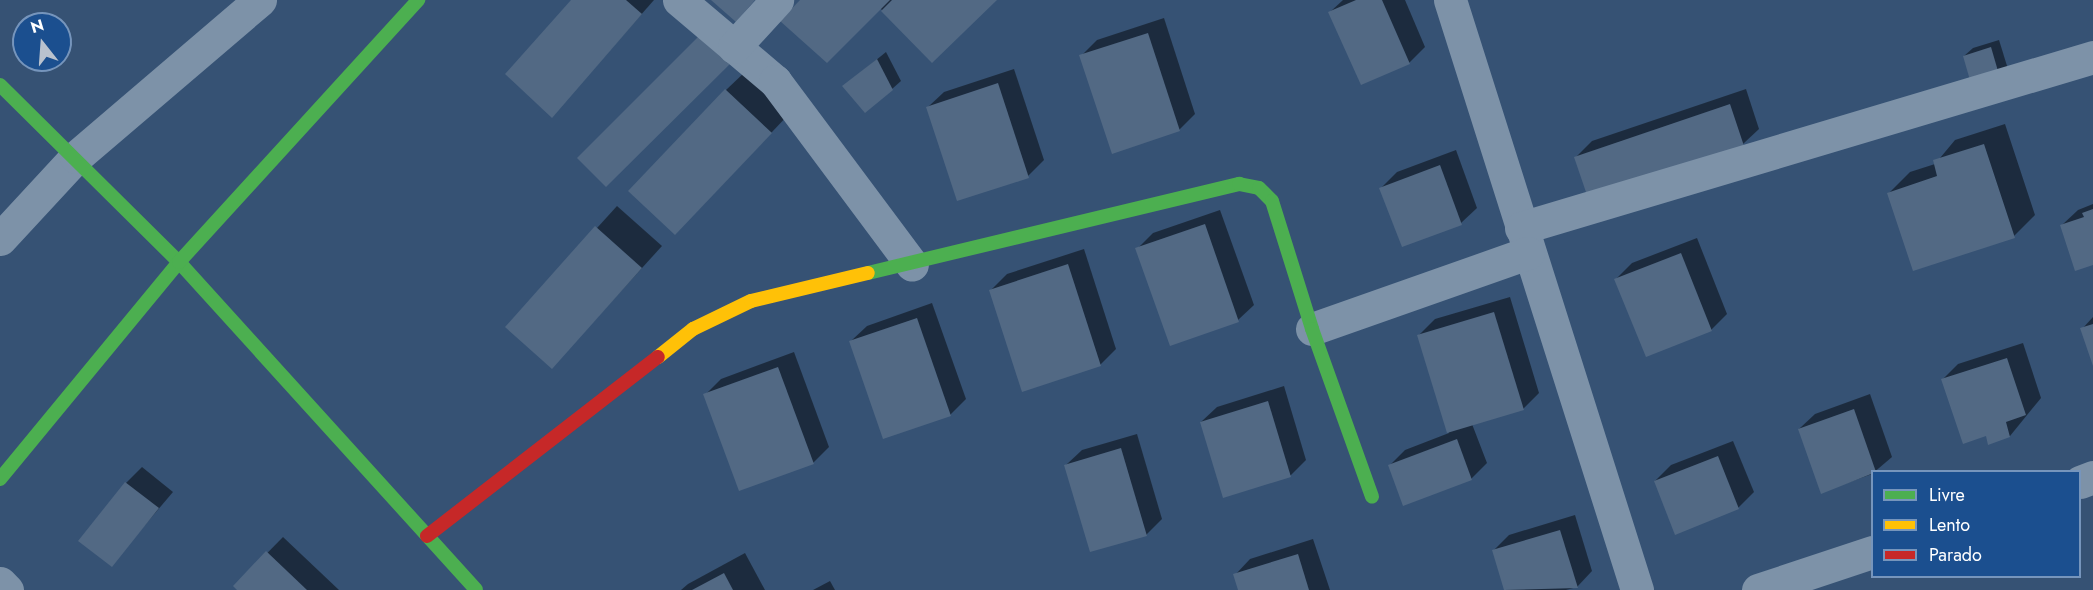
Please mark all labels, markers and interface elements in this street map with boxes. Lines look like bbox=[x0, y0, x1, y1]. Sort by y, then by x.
north arrow bbox=[12, 12, 72, 72]
text: N bbox=[28, 13, 47, 39]
legend bbox=[1871, 470, 2081, 578]
text: Livre bbox=[1929, 482, 1965, 508]
text: Lento bbox=[1929, 512, 1970, 538]
text: Parado bbox=[1929, 542, 1982, 568]

